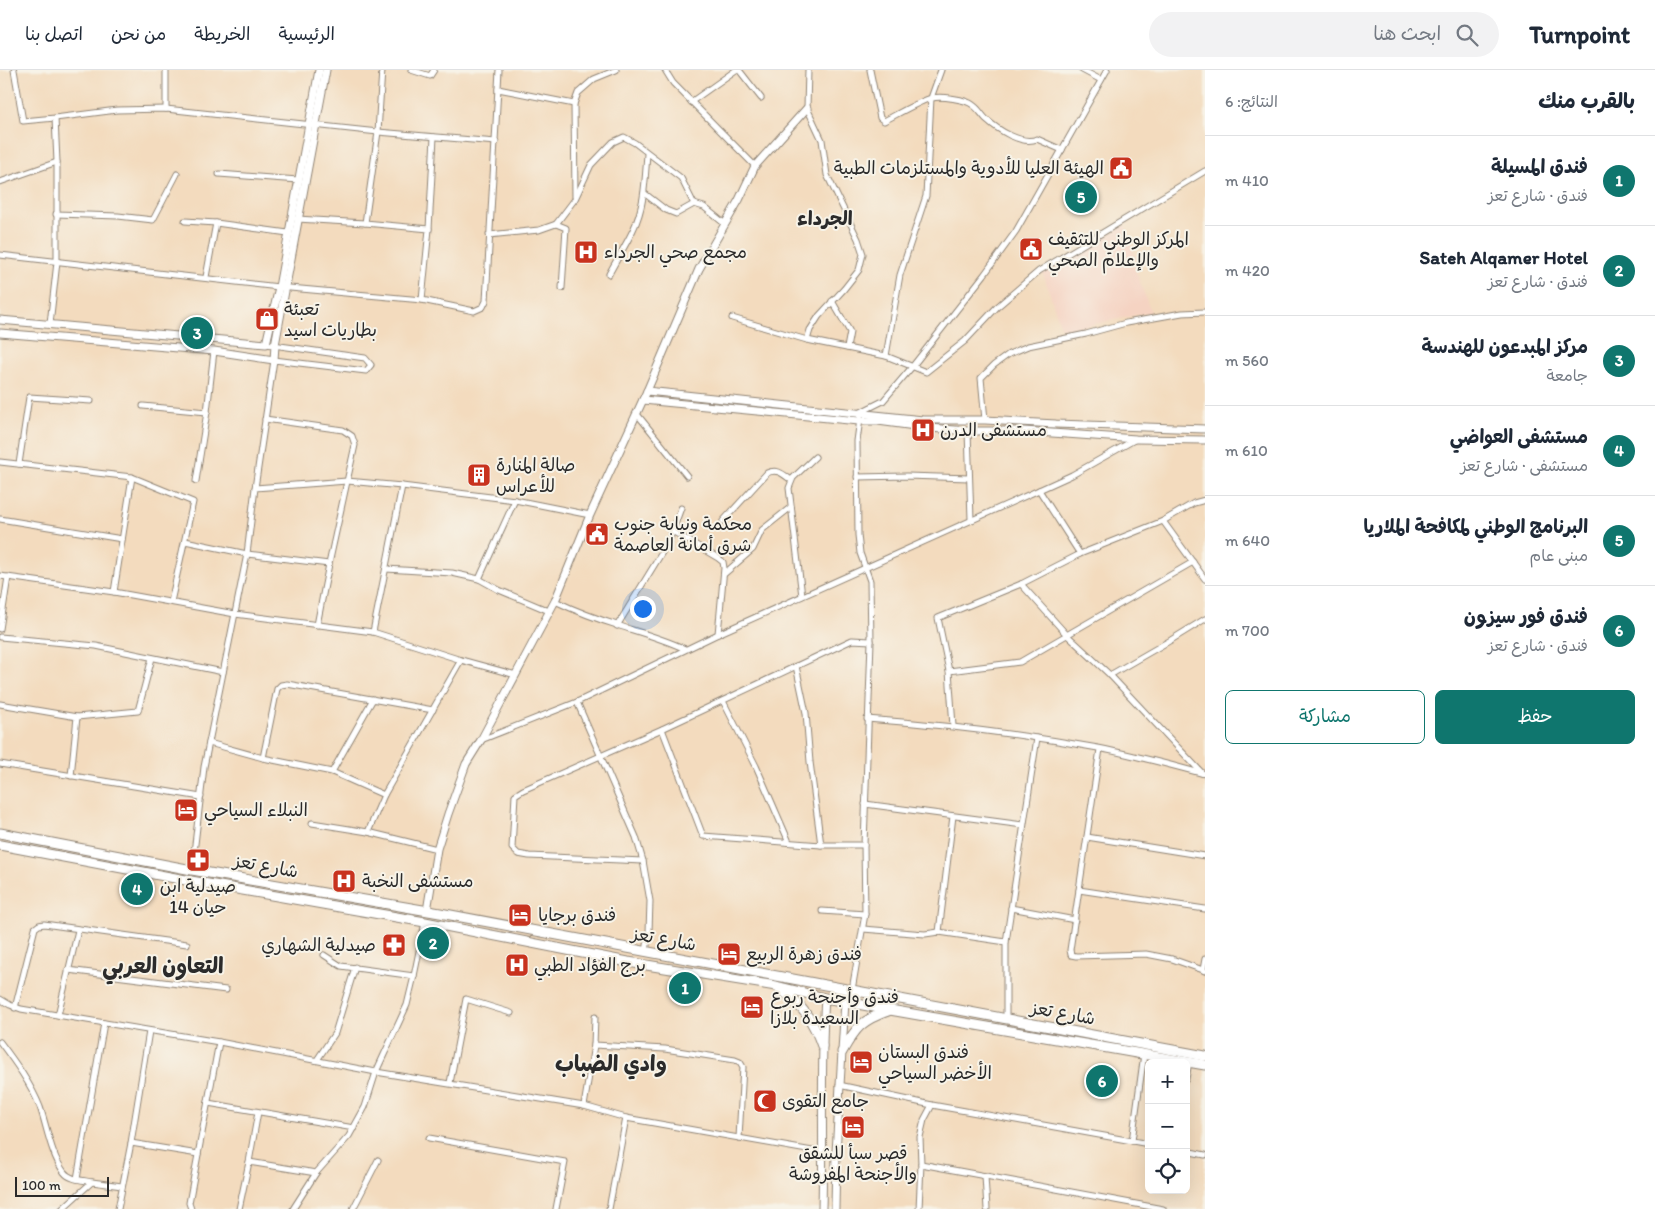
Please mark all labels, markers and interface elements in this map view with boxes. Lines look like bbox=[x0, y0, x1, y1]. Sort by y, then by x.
search box bbox=[1149, 12, 1499, 57]
text: Turnpoint bbox=[1529, 20, 1630, 49]
icon: search bbox=[1453, 21, 1481, 49]
text: ابحث هنا bbox=[1373, 22, 1441, 45]
text: اتصل بنا bbox=[25, 23, 83, 45]
text: من نحن bbox=[111, 23, 166, 45]
text: الخريطة bbox=[194, 23, 251, 45]
text: الرئيسية bbox=[279, 23, 335, 45]
text: بالقرب منك bbox=[1538, 88, 1635, 113]
text: النتائج: 6 bbox=[1225, 92, 1278, 111]
public building icon: الهيئة العليا للأدوية والمستلزمات الطبية bbox=[1108, 155, 1134, 181]
text: فندق المسيلة bbox=[1491, 155, 1588, 178]
place label: الهيئة العليا للأدوية والمستلزمات الطبية bbox=[834, 156, 1104, 179]
text: 410 m bbox=[1225, 171, 1269, 190]
text: 1 bbox=[1615, 171, 1623, 190]
pin: 5 bbox=[1065, 178, 1097, 216]
text: فندق · شارع تعز bbox=[1488, 186, 1588, 205]
district label: الجرداء bbox=[797, 207, 853, 230]
place label: المركز الوطني للتثقيف والإعلام الصحي bbox=[1048, 228, 1189, 276]
public building icon: المركز الوطني للتثقيف والإعلام الصحي bbox=[1018, 236, 1044, 262]
hospital icon: مجمع صحي الجرداء bbox=[573, 239, 599, 265]
place label: مجمع صحي الجرداء bbox=[604, 241, 747, 268]
text: Sateh Alqamer Hotel bbox=[1420, 246, 1588, 269]
text: 420 m bbox=[1225, 261, 1270, 280]
text: 2 bbox=[1615, 261, 1623, 280]
text: فندق · شارع تعز bbox=[1488, 272, 1588, 291]
place label: تعبئة بطاريات اسيد bbox=[284, 298, 377, 341]
shop icon: تعبئة بطاريات اسيد bbox=[254, 306, 280, 332]
pin: 3 bbox=[181, 314, 213, 352]
text: مركز المبدعون للهندسة bbox=[1421, 335, 1588, 358]
text: 560 m bbox=[1225, 351, 1269, 370]
text: 3 bbox=[1615, 351, 1623, 370]
text: جامعة bbox=[1546, 366, 1588, 385]
hospital icon: مستشفى الدرن bbox=[910, 417, 936, 443]
place label: مستشفى الدرن bbox=[940, 419, 1047, 441]
text: مستشفى العواضي bbox=[1450, 425, 1588, 448]
text: 610 m bbox=[1225, 441, 1268, 460]
text: 4 bbox=[1614, 441, 1624, 460]
place label: صالة المنارة للأعراس bbox=[496, 454, 575, 497]
text: مستشفى · شارع تعز bbox=[1460, 456, 1588, 475]
building icon: صالة المنارة للأعراس bbox=[466, 462, 492, 488]
place label: محكمة ونيابة جنوب شرق أمانة العاصمة bbox=[614, 513, 752, 556]
text: البرنامج الوطني لمكافحة الملاريا bbox=[1364, 515, 1588, 538]
public building icon: محكمة ونيابة جنوب شرق أمانة العاصمة bbox=[584, 521, 610, 547]
text: 640 m bbox=[1225, 531, 1270, 550]
text: 5 bbox=[1615, 531, 1623, 550]
text: مبنى عام bbox=[1530, 546, 1588, 565]
your location bbox=[630, 596, 656, 622]
text: فندق فور سيزون bbox=[1464, 605, 1588, 628]
text: 700 m bbox=[1225, 621, 1270, 640]
text: 6 bbox=[1615, 621, 1623, 640]
text: فندق · شارع تعز bbox=[1488, 636, 1588, 655]
button: مشاركة bbox=[1225, 690, 1425, 744]
button: حفظ bbox=[1435, 690, 1635, 744]
hotel icon: النبلاء السياحي bbox=[173, 797, 199, 823]
place label: النبلاء السياحي bbox=[204, 799, 308, 826]
pharmacy icon: صيدلية ابن حيان 14 bbox=[185, 847, 211, 873]
street label: شارع تعز bbox=[230, 849, 300, 883]
hospital icon: مستشفى النخبة bbox=[331, 868, 357, 894]
pin: 4 bbox=[121, 870, 153, 908]
place label: مستشفى النخبة bbox=[362, 870, 474, 892]
place label: صيدلية ابن حيان 14 bbox=[160, 875, 236, 918]
hotel icon: فندق برجايا bbox=[507, 902, 533, 928]
place label: فندق برجايا bbox=[538, 904, 616, 926]
street label: شارع تعز bbox=[628, 922, 698, 956]
pin: 2 bbox=[417, 924, 449, 962]
pharmacy icon: صيدلية الشهاري bbox=[381, 932, 407, 958]
place label: صيدلية الشهاري bbox=[261, 934, 376, 958]
hotel icon: فندق زهرة الربيع bbox=[716, 941, 742, 967]
place label: فندق زهرة الربيع bbox=[746, 943, 862, 967]
district label: التعاون العربي bbox=[102, 952, 224, 985]
hospital icon: برج الفؤاد الطبي bbox=[504, 952, 530, 978]
place label: برج الفؤاد الطبي bbox=[534, 954, 646, 981]
pin: 1 bbox=[669, 969, 701, 1007]
place label: فندق وأجنحة ربوع السعيدة بلازا bbox=[770, 986, 899, 1029]
hotel icon: فندق وأجنحة ربوع السعيدة بلازا bbox=[739, 994, 765, 1020]
street label: شارع تعز bbox=[1027, 996, 1097, 1030]
place label: فندق البستان الأخضر السياحي bbox=[878, 1041, 992, 1089]
hotel icon: فندق البستان الأخضر السياحي bbox=[848, 1049, 874, 1075]
district label: وادي الضباب bbox=[555, 1050, 667, 1080]
map controls bbox=[1145, 1059, 1190, 1194]
button: + bbox=[1145, 1059, 1190, 1104]
pin: 6 bbox=[1086, 1062, 1118, 1100]
mosque icon: جامع التقوى bbox=[752, 1088, 778, 1114]
place label: جامع التقوى bbox=[782, 1090, 869, 1114]
button: − bbox=[1145, 1104, 1190, 1149]
hotel icon: قصر سبأ للشقق والأجنحة المفروشة bbox=[840, 1114, 866, 1140]
place label: قصر سبأ للشقق والأجنحة المفروشة bbox=[789, 1142, 917, 1185]
button: locate bbox=[1145, 1149, 1190, 1194]
scale bar bbox=[15, 1174, 109, 1197]
text: 100 m bbox=[22, 1177, 61, 1194]

